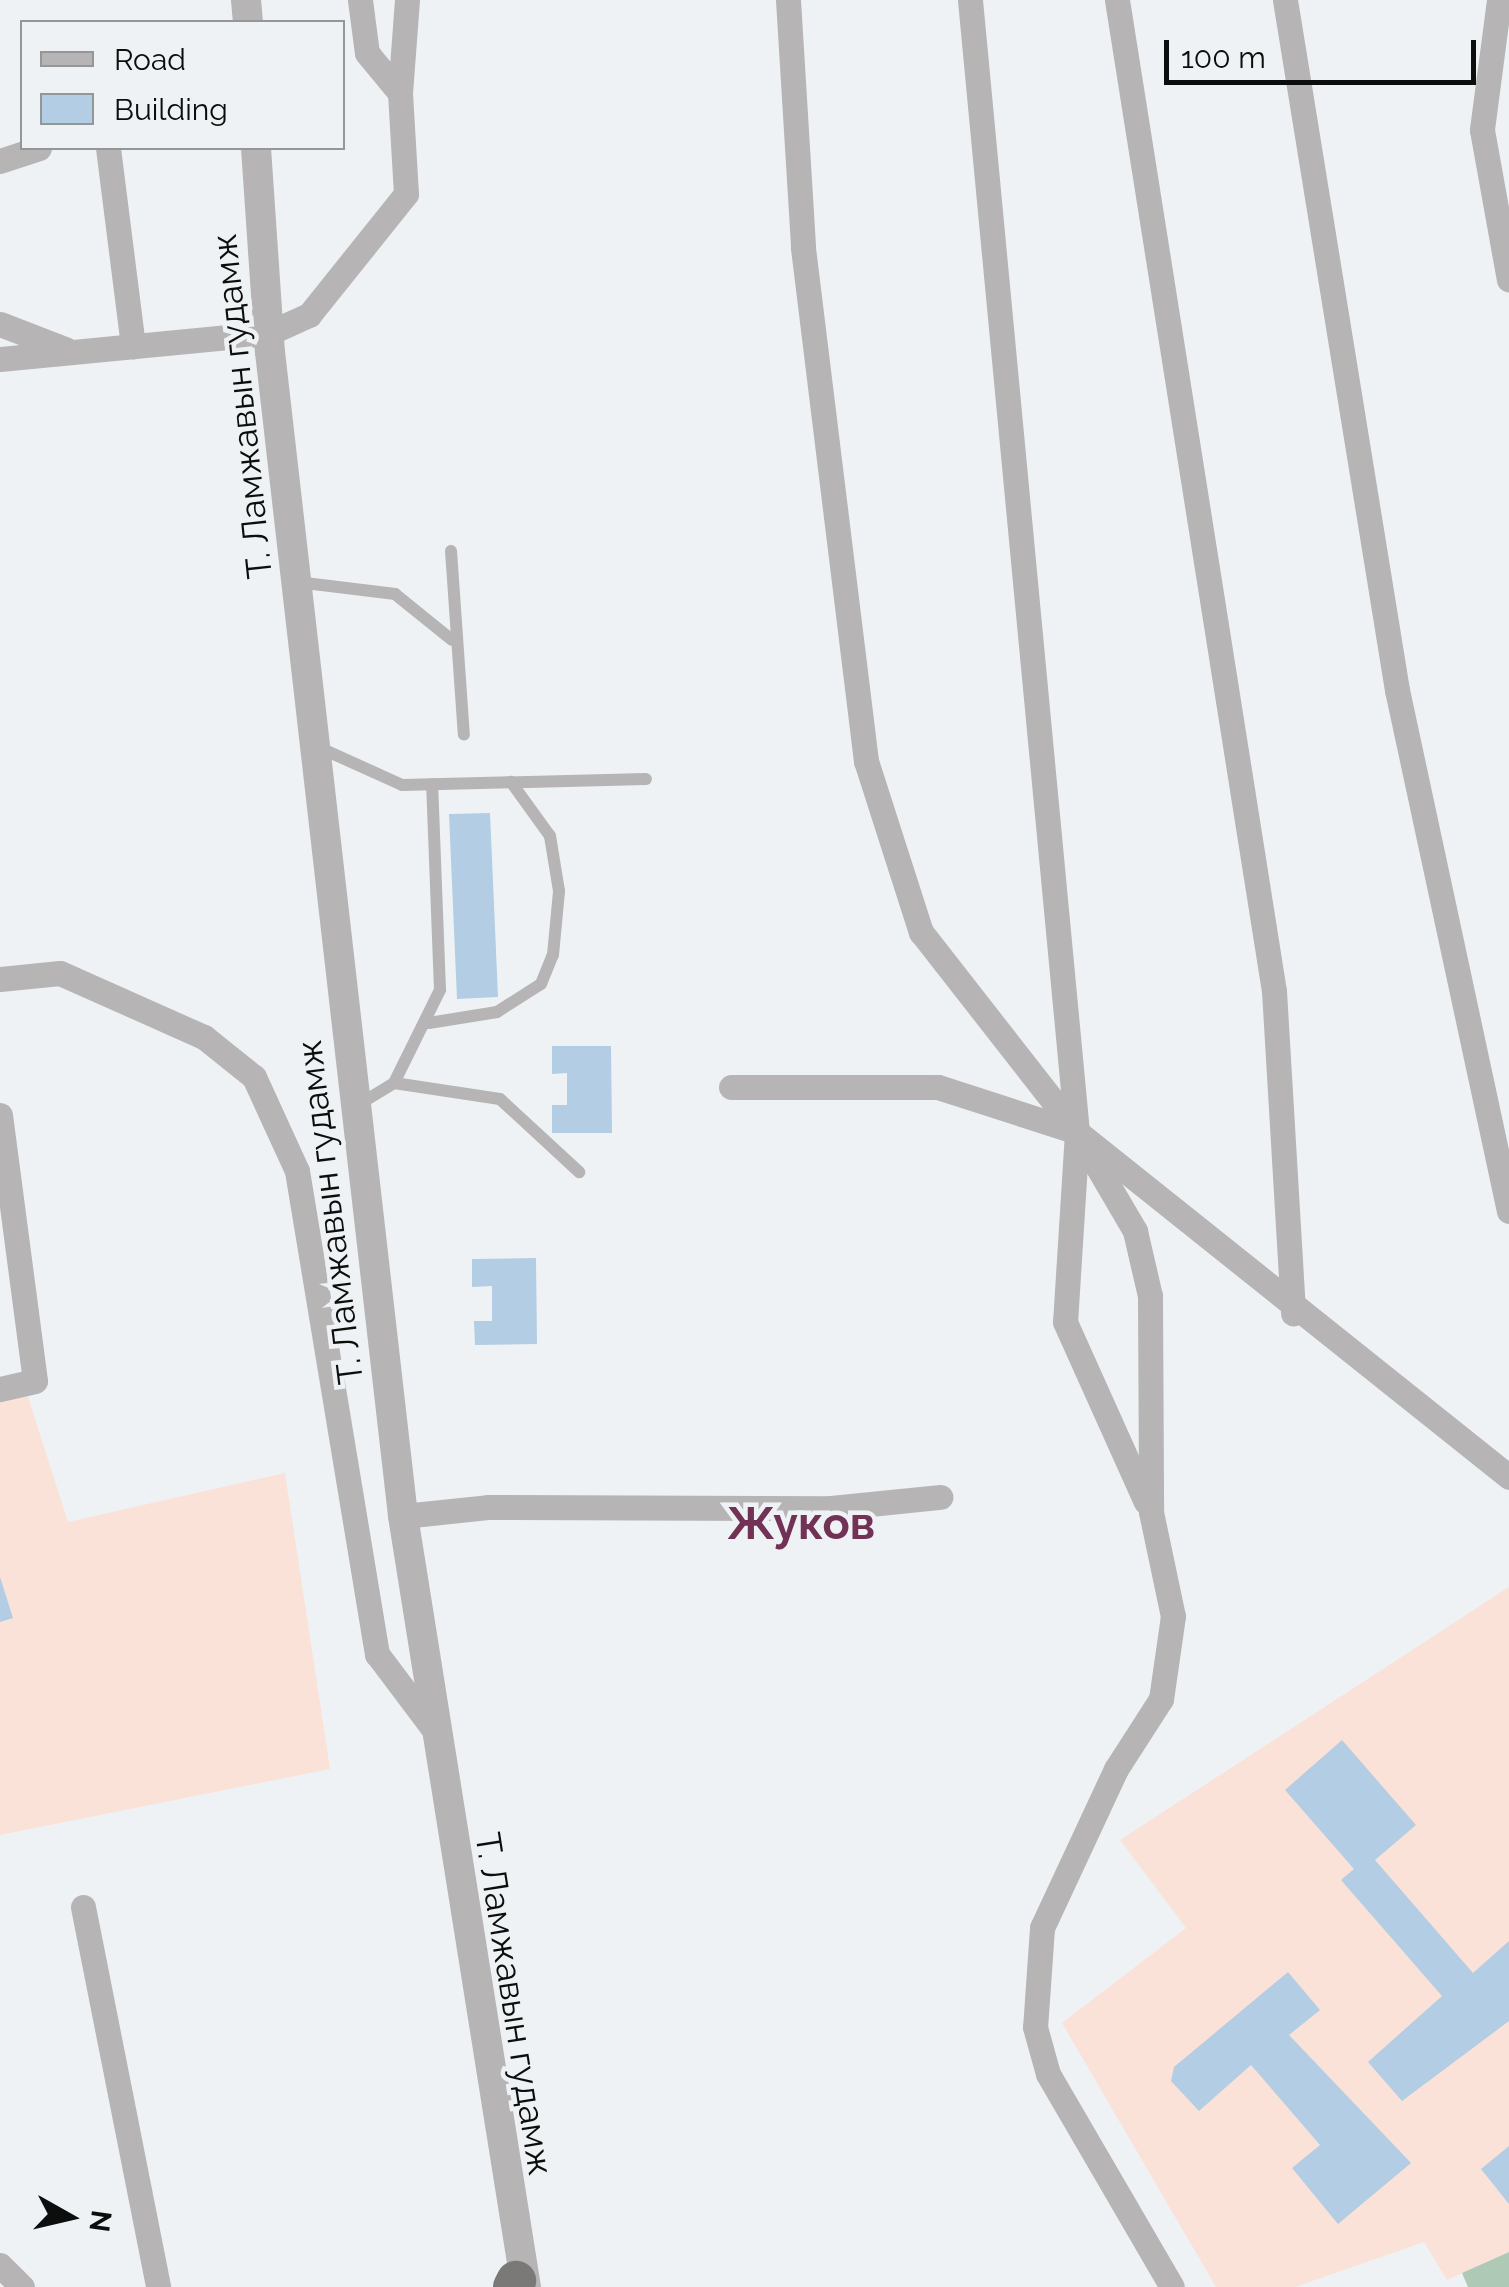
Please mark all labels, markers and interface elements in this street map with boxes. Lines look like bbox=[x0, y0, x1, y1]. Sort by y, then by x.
legend bbox=[20, 20, 345, 150]
scale bar bbox=[1169, 20, 1482, 82]
text: 100 m bbox=[1181, 40, 1266, 75]
text: Road bbox=[114, 42, 186, 77]
text: Building bbox=[114, 92, 228, 127]
street label: Т. Ламжавын гудамж bbox=[203, 231, 281, 581]
street label: Т. Ламжавын гудамж bbox=[288, 1037, 372, 1387]
district label: Жуков bbox=[727, 1497, 875, 1551]
street label: Т. Ламжавын гудамж bbox=[466, 1830, 562, 2178]
north arrow bbox=[20, 2167, 120, 2267]
text: N bbox=[82, 2208, 118, 2234]

